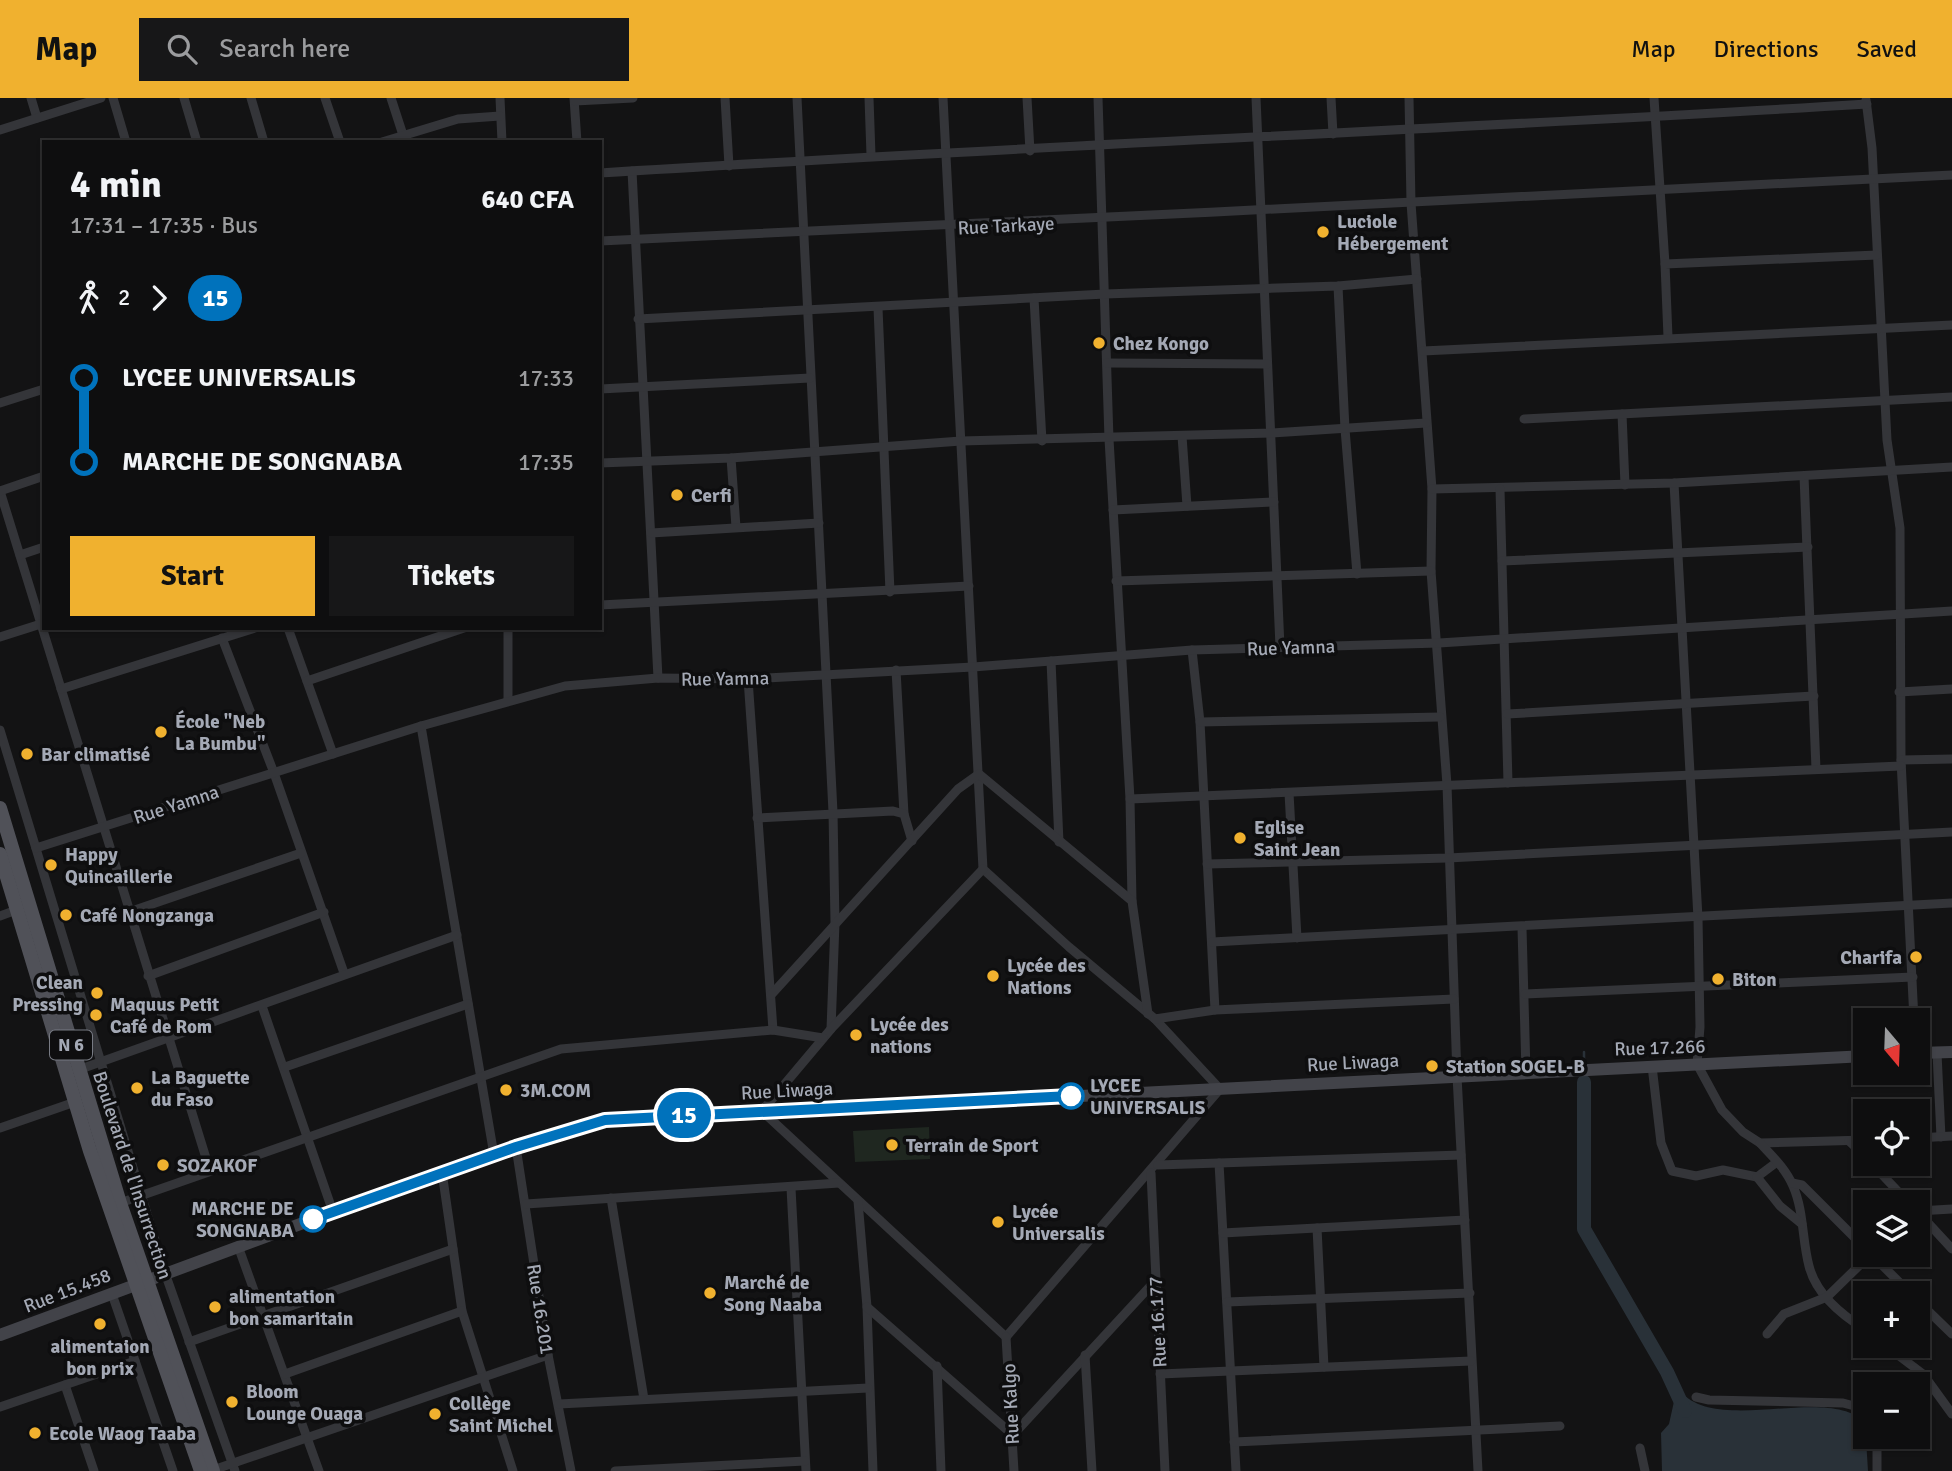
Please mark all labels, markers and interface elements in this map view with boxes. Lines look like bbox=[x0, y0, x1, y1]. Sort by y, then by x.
search box bbox=[139, 18, 629, 81]
text: Map bbox=[35, 29, 97, 70]
icon: search bbox=[163, 30, 201, 68]
text: Search here bbox=[219, 33, 350, 65]
text: Map bbox=[1631, 34, 1676, 64]
text: Directions bbox=[1714, 34, 1819, 64]
text: Saved bbox=[1857, 34, 1917, 64]
text: 4 min bbox=[70, 161, 162, 208]
text: 640 CFA bbox=[482, 184, 574, 216]
place label: Luciole Hébergement bbox=[1337, 210, 1448, 256]
text: 17:31 – 17:35 · Bus bbox=[70, 211, 258, 240]
street label: Rue Tarkaye bbox=[957, 211, 1055, 241]
marker: Luciole Hébergement bbox=[1315, 224, 1331, 240]
icon: walk bbox=[70, 279, 108, 317]
icon: forward bbox=[140, 279, 178, 317]
text: 2 bbox=[118, 283, 130, 312]
text: 15 bbox=[202, 283, 228, 313]
place label: Chez Kongo bbox=[1113, 332, 1209, 356]
marker: Chez Kongo bbox=[1091, 335, 1107, 351]
text: LYCEE UNIVERSALIS bbox=[122, 362, 356, 394]
text: 17:33 bbox=[518, 364, 574, 393]
text: MARCHE DE SONGNABA bbox=[122, 446, 402, 478]
text: 17:35 bbox=[518, 448, 574, 477]
place label: Cerfi bbox=[691, 484, 732, 508]
marker: Cerfi bbox=[669, 487, 685, 503]
button: Start bbox=[70, 536, 315, 616]
button: Tickets bbox=[329, 536, 574, 616]
street label: Rue Yamna bbox=[1246, 634, 1336, 662]
street label: Rue Yamna bbox=[681, 666, 769, 692]
place label: École "Neb La Bumbu" bbox=[175, 710, 265, 756]
marker: École "Neb La Bumbu" bbox=[153, 724, 169, 740]
place label: Bar climatisé bbox=[41, 743, 150, 767]
marker: Bar climatisé bbox=[19, 746, 35, 762]
street label: Rue Yamna bbox=[131, 780, 222, 830]
place label: Eglise Saint Jean bbox=[1254, 816, 1340, 862]
marker: Eglise Saint Jean bbox=[1232, 830, 1248, 846]
place label: Happy Quincaillerie bbox=[65, 843, 173, 889]
marker: Happy Quincaillerie bbox=[43, 857, 59, 873]
place label: Café Nongzanga bbox=[80, 904, 214, 928]
marker: Café Nongzanga bbox=[58, 907, 74, 923]
place label: Charifa bbox=[1840, 946, 1902, 970]
marker: Charifa bbox=[1908, 949, 1924, 965]
place label: Lycée des Nations bbox=[1007, 954, 1086, 1000]
marker: Lycée des Nations bbox=[985, 968, 1001, 984]
place label: Biton bbox=[1732, 968, 1777, 992]
place label: Clean Pressing bbox=[12, 971, 83, 1017]
marker: Biton bbox=[1710, 971, 1726, 987]
marker: Clean Pressing bbox=[89, 985, 105, 1001]
place label: Maquus Petit Café de Rom bbox=[110, 993, 219, 1039]
marker: Maquus Petit Café de Rom bbox=[88, 1007, 104, 1023]
north arrow bbox=[1853, 1008, 1930, 1085]
map controls bbox=[1853, 1008, 1930, 1449]
place label: Lycée des nations bbox=[870, 1013, 949, 1059]
marker: Lycée des nations bbox=[848, 1027, 864, 1043]
road number: N 6 bbox=[50, 1030, 92, 1060]
street label: Rue 17.266 bbox=[1614, 1034, 1706, 1062]
street label: Rue Liwaga bbox=[1306, 1049, 1400, 1077]
place label: Station SOGEL-B bbox=[1446, 1055, 1585, 1079]
marker: Station SOGEL-B bbox=[1424, 1058, 1440, 1074]
place label: La Baguette du Faso bbox=[151, 1066, 250, 1112]
street label: Boulevard de l'Insurrection bbox=[87, 1068, 177, 1282]
place label: LYCEE UNIVERSALIS bbox=[1090, 1074, 1206, 1120]
street label: Rue Liwaga bbox=[740, 1077, 834, 1105]
place label: 3M.COM bbox=[520, 1079, 591, 1103]
marker: La Baguette du Faso bbox=[129, 1080, 145, 1096]
marker: 3M.COM bbox=[498, 1082, 514, 1098]
marker: LYCEE UNIVERSALIS bbox=[1058, 1083, 1084, 1109]
line badge: 15 bbox=[652, 1092, 716, 1138]
button: locate bbox=[1853, 1099, 1930, 1176]
text: 15 bbox=[671, 1100, 697, 1130]
place label: Terrain de Sport bbox=[906, 1134, 1038, 1158]
marker: Terrain de Sport bbox=[884, 1137, 900, 1153]
place label: SOZAKOF bbox=[177, 1154, 257, 1178]
marker: SOZAKOF bbox=[155, 1157, 171, 1173]
button: layers bbox=[1853, 1190, 1930, 1267]
place label: MARCHE DE SONGNABA bbox=[191, 1197, 294, 1243]
place label: Lycée Universalis bbox=[1012, 1200, 1105, 1246]
marker: MARCHE DE SONGNABA bbox=[300, 1206, 326, 1232]
marker: Lycée Universalis bbox=[990, 1214, 1006, 1230]
street label: Rue 16.201 bbox=[521, 1262, 559, 1356]
street label: Rue 15.458 bbox=[20, 1263, 114, 1319]
place label: Marché de Song Naaba bbox=[724, 1271, 822, 1317]
street label: Rue 16.177 bbox=[1144, 1276, 1172, 1368]
button: + bbox=[1853, 1281, 1930, 1358]
place label: alimentation bon samaritain bbox=[229, 1285, 353, 1331]
marker: Marché de Song Naaba bbox=[702, 1285, 718, 1301]
marker: alimentation bon samaritain bbox=[207, 1299, 223, 1315]
marker: alimentaion bon prix bbox=[92, 1316, 108, 1332]
place label: alimentaion bon prix bbox=[50, 1335, 150, 1381]
street label: Rue Kalgo bbox=[997, 1363, 1025, 1445]
button: − bbox=[1853, 1372, 1930, 1449]
place label: Bloom Lounge Ouaga bbox=[246, 1380, 363, 1426]
place label: Collège Saint Michel bbox=[449, 1392, 553, 1438]
marker: Bloom Lounge Ouaga bbox=[224, 1394, 240, 1410]
marker: Collège Saint Michel bbox=[427, 1406, 443, 1422]
place label: Ecole Waog Taaba bbox=[49, 1422, 196, 1446]
marker: Ecole Waog Taaba bbox=[27, 1425, 43, 1441]

